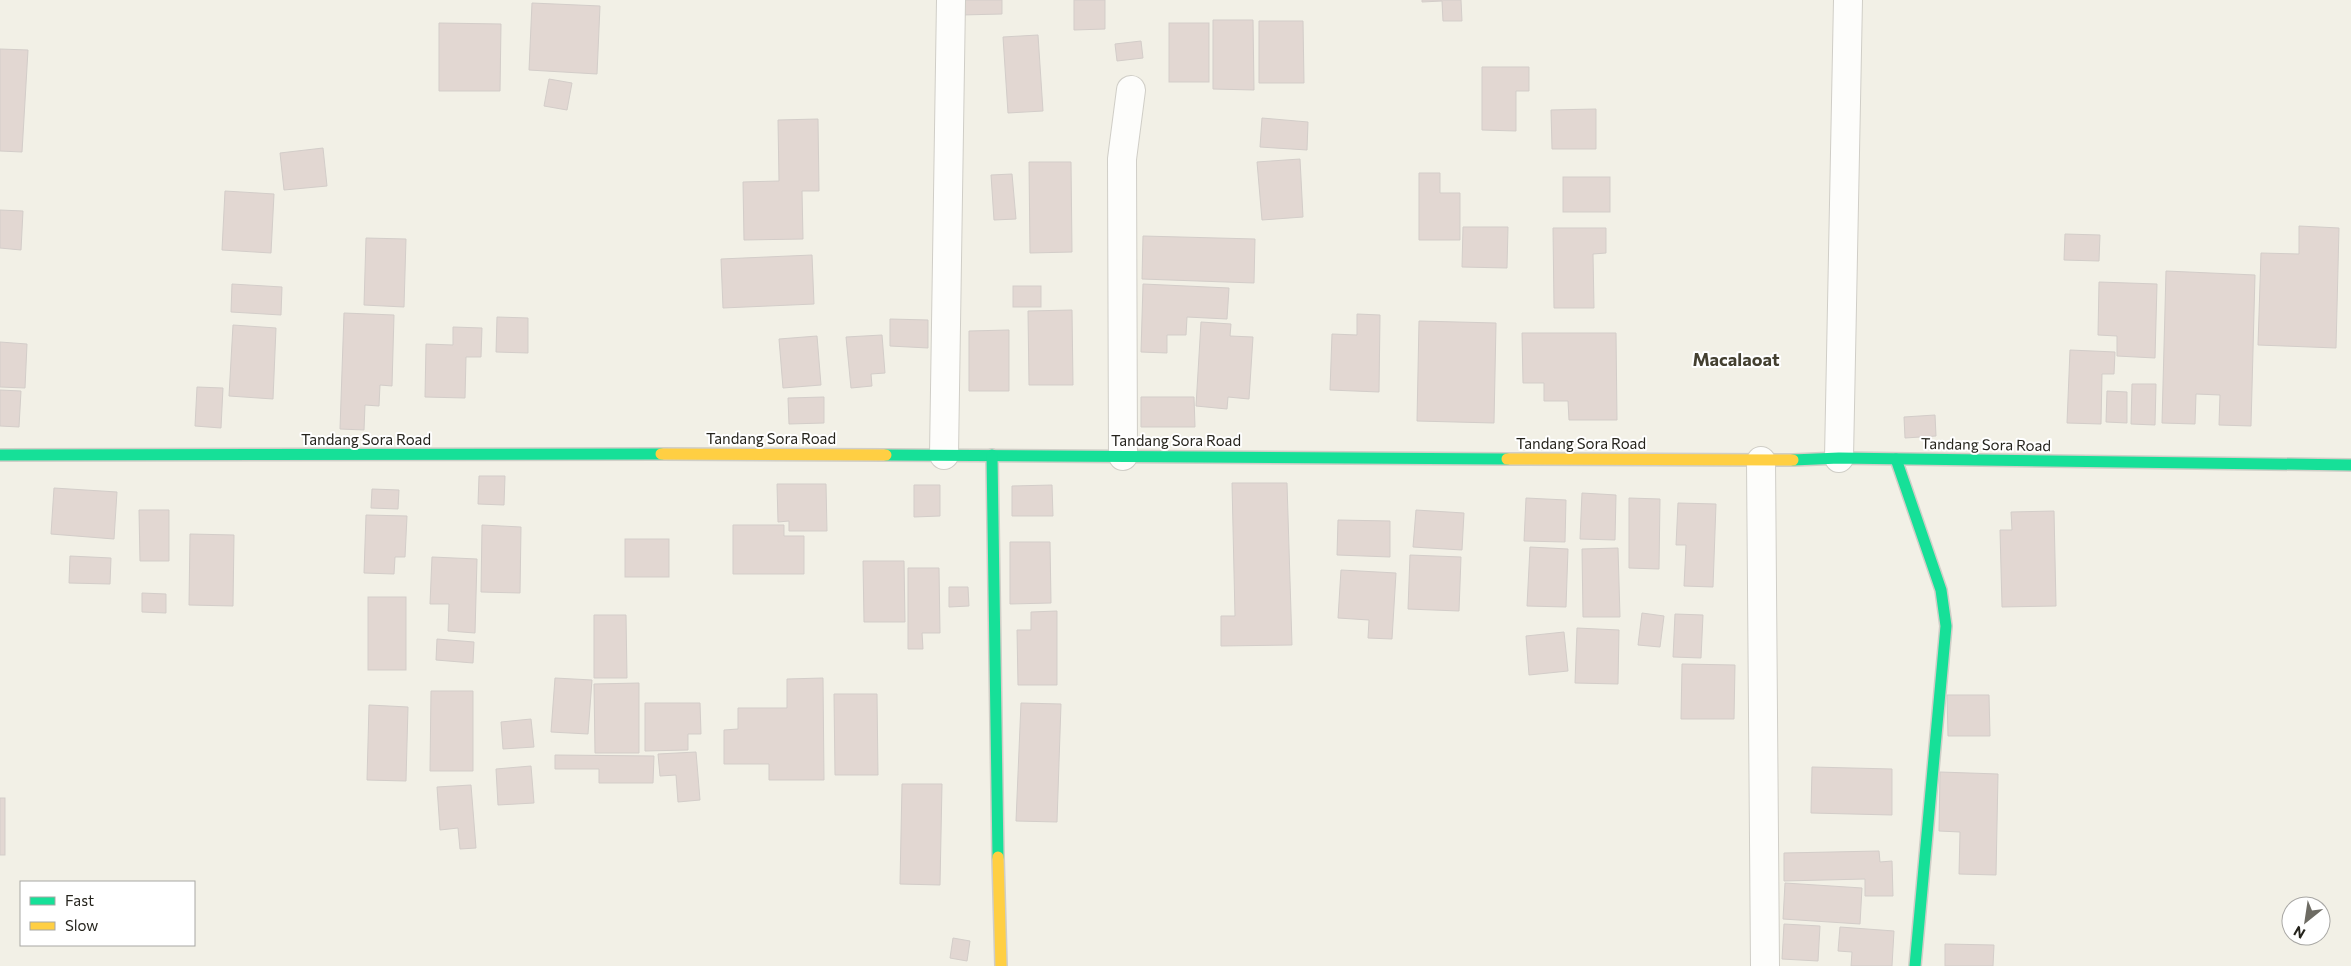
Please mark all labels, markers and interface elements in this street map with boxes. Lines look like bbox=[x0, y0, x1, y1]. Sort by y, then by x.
district label: Macalaoat bbox=[1692, 348, 1780, 370]
street label: Tandang Sora Road bbox=[706, 429, 836, 447]
street label: Tandang Sora Road bbox=[301, 430, 431, 448]
street label: Tandang Sora Road bbox=[1111, 431, 1241, 449]
street label: Tandang Sora Road bbox=[1516, 434, 1646, 452]
street label: Tandang Sora Road bbox=[1921, 434, 2051, 454]
legend bbox=[20, 881, 195, 946]
text: Fast bbox=[65, 891, 94, 909]
north arrow bbox=[2281, 896, 2331, 946]
text: Slow bbox=[65, 916, 98, 934]
text: N bbox=[2290, 923, 2308, 943]

